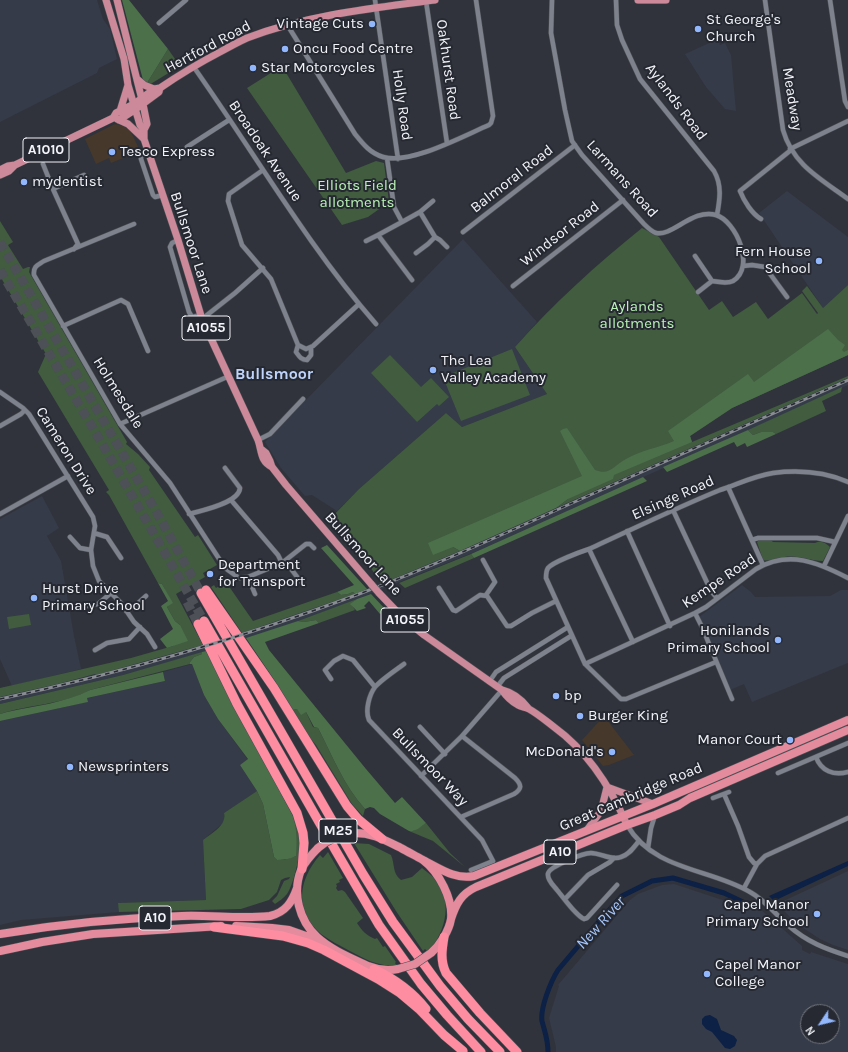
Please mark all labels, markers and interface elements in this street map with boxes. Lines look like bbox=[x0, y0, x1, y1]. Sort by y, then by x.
place label: St George's Church bbox=[706, 11, 781, 46]
place label: Vintage Cuts bbox=[277, 15, 364, 33]
street label: Hertford Road bbox=[162, 17, 254, 77]
street label: Oakhurst Road bbox=[432, 18, 464, 122]
marker: Vintage Cuts bbox=[367, 19, 377, 29]
marker: St George's Church bbox=[693, 24, 703, 34]
place label: Oncu Food Centre bbox=[293, 40, 413, 58]
marker: Oncu Food Centre bbox=[280, 44, 290, 54]
place label: Star Motorcycles bbox=[261, 59, 375, 77]
street label: Aylands Road bbox=[641, 60, 711, 144]
marker: Star Motorcycles bbox=[248, 63, 258, 73]
street label: Meadway bbox=[778, 66, 806, 132]
street label: Holly Road bbox=[388, 68, 416, 142]
street label: Broadoak Avenue bbox=[225, 97, 305, 205]
street label: Larmans Road bbox=[583, 137, 661, 221]
road number: A1010 bbox=[23, 138, 69, 162]
street label: Balmoral Road bbox=[467, 141, 557, 217]
place label: Tesco Express bbox=[120, 143, 215, 161]
marker: Tesco Express bbox=[107, 147, 117, 157]
place label: mydentist bbox=[32, 173, 102, 191]
marker: mydentist bbox=[19, 177, 29, 187]
park label: Elliots Field allotments bbox=[317, 177, 397, 212]
street label: Bullsmoor Lane bbox=[166, 190, 216, 296]
street label: Windsor Road bbox=[517, 198, 603, 270]
place label: Fern House School bbox=[735, 243, 811, 278]
marker: Fern House School bbox=[814, 256, 824, 266]
park label: Aylands allotments bbox=[600, 298, 674, 333]
road number: A1055 bbox=[182, 316, 230, 340]
place label: The Lea Valley Academy bbox=[441, 352, 546, 387]
street label: Holmesdale bbox=[89, 354, 147, 432]
district label: Bullsmoor bbox=[235, 364, 313, 384]
marker: The Lea Valley Academy bbox=[428, 365, 438, 375]
street label: Cameron Drive bbox=[32, 404, 100, 498]
street label: Elsinge Road bbox=[629, 472, 717, 524]
street label: Bullsmoor Lane bbox=[321, 509, 405, 599]
street label: Kempe Road bbox=[679, 550, 759, 612]
place label: Department for Transport bbox=[218, 556, 305, 591]
marker: Department for Transport bbox=[205, 569, 215, 579]
place label: Hurst Drive Primary School bbox=[42, 580, 145, 615]
marker: Hurst Drive Primary School bbox=[29, 593, 39, 603]
road number: A1055 bbox=[381, 608, 429, 632]
place label: Honilands Primary School bbox=[667, 622, 770, 657]
marker: Honilands Primary School bbox=[773, 635, 783, 645]
place label: bp bbox=[564, 687, 582, 705]
marker: bp bbox=[551, 691, 561, 701]
place label: Burger King bbox=[588, 707, 668, 725]
marker: Burger King bbox=[575, 711, 585, 721]
street label: Bullsmoor Way bbox=[388, 724, 472, 810]
place label: Manor Court bbox=[697, 731, 782, 749]
marker: Manor Court bbox=[785, 735, 795, 745]
place label: McDonald's bbox=[525, 743, 604, 761]
marker: McDonald's bbox=[607, 747, 617, 757]
place label: Newsprinters bbox=[78, 758, 169, 776]
street label: Great Cambridge Road bbox=[557, 759, 705, 835]
marker: Newsprinters bbox=[65, 762, 75, 772]
road number: M25 bbox=[319, 819, 357, 843]
road number: A10 bbox=[544, 840, 576, 864]
water label: New River bbox=[572, 893, 630, 953]
place label: Capel Manor Primary School bbox=[706, 896, 809, 931]
road number: A10 bbox=[139, 906, 171, 930]
marker: Capel Manor Primary School bbox=[812, 909, 822, 919]
place label: Capel Manor College bbox=[715, 956, 800, 991]
marker: Capel Manor College bbox=[702, 969, 712, 979]
north arrow bbox=[800, 1004, 840, 1044]
text: N bbox=[803, 1024, 818, 1038]

